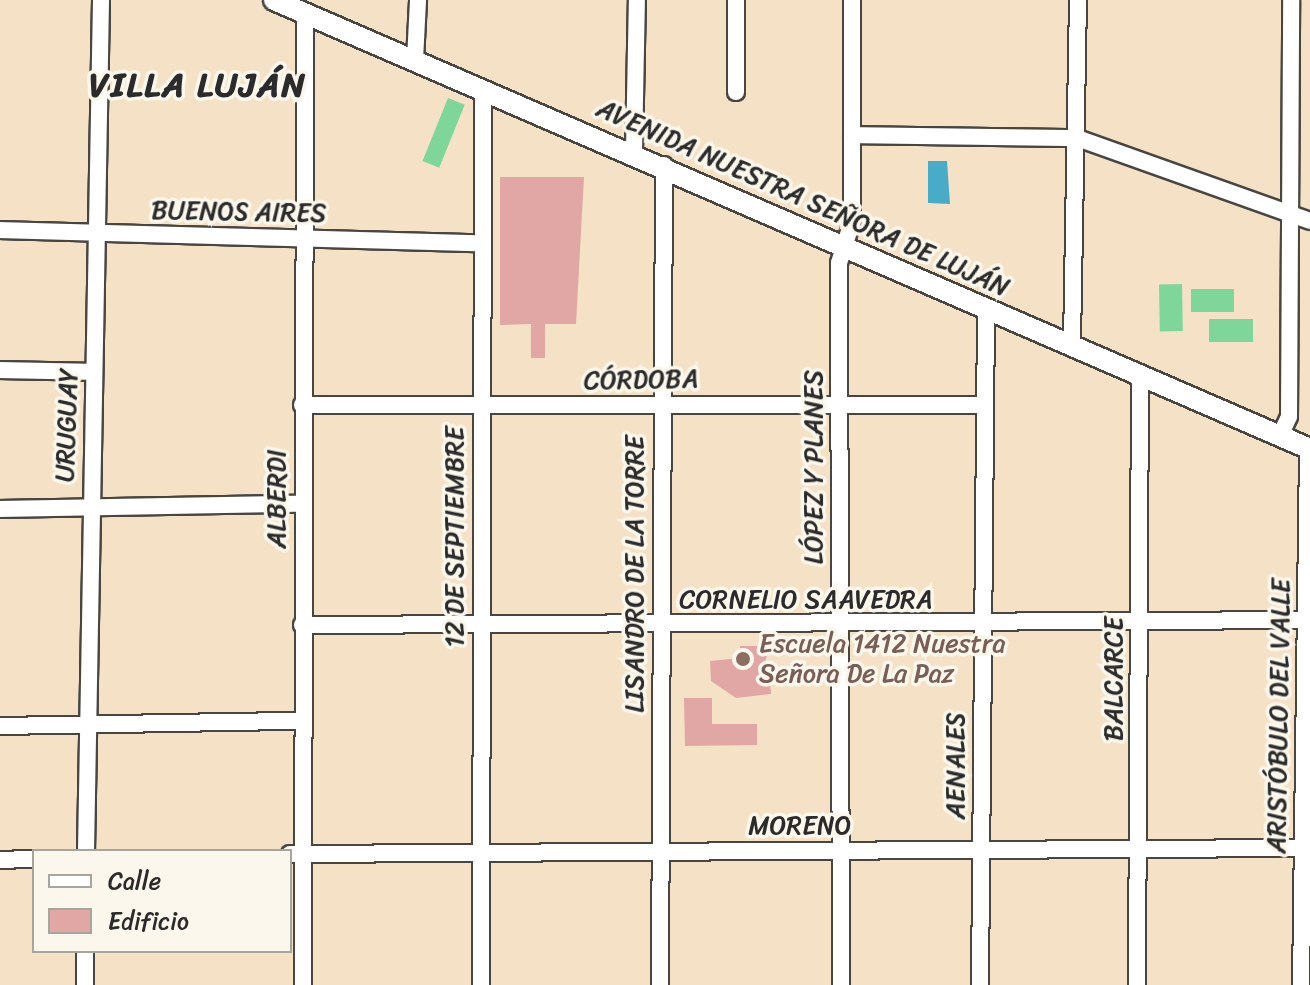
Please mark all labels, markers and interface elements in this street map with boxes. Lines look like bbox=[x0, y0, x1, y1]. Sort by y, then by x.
district label: VILLA LUJÁN bbox=[89, 66, 307, 106]
street label: AVENIDA NUESTRA SEÑORA DE LUJÁN bbox=[591, 92, 1015, 304]
street label: BUENOS AIRES bbox=[151, 195, 327, 229]
street label: CÓRDOBA bbox=[583, 363, 699, 397]
street label: URUGUAY bbox=[49, 367, 85, 483]
street label: LÓPEZ Y PLANES bbox=[798, 369, 830, 565]
street label: 12 DE SEPTIEMBRE bbox=[439, 428, 471, 646]
street label: LISANDRO DE LA TORRE bbox=[619, 435, 651, 713]
street label: ALBERDI bbox=[261, 449, 293, 549]
street label: ARISTÓBULO DEL VALLE bbox=[1261, 580, 1297, 852]
street label: CORNELIO SAAVEDRA bbox=[679, 584, 933, 616]
street label: BALCARCE bbox=[1098, 617, 1130, 741]
place label: Escuela 1412 Nuestra Señora De La Paz bbox=[759, 628, 1006, 690]
marker: Escuela 1412 Nuestra Señora De La Paz bbox=[734, 650, 752, 668]
street label: AENALES bbox=[940, 713, 972, 819]
street label: MORENO bbox=[748, 810, 852, 842]
legend bbox=[32, 849, 292, 953]
text: Calle bbox=[108, 860, 161, 902]
text: Edificio bbox=[108, 900, 189, 942]

